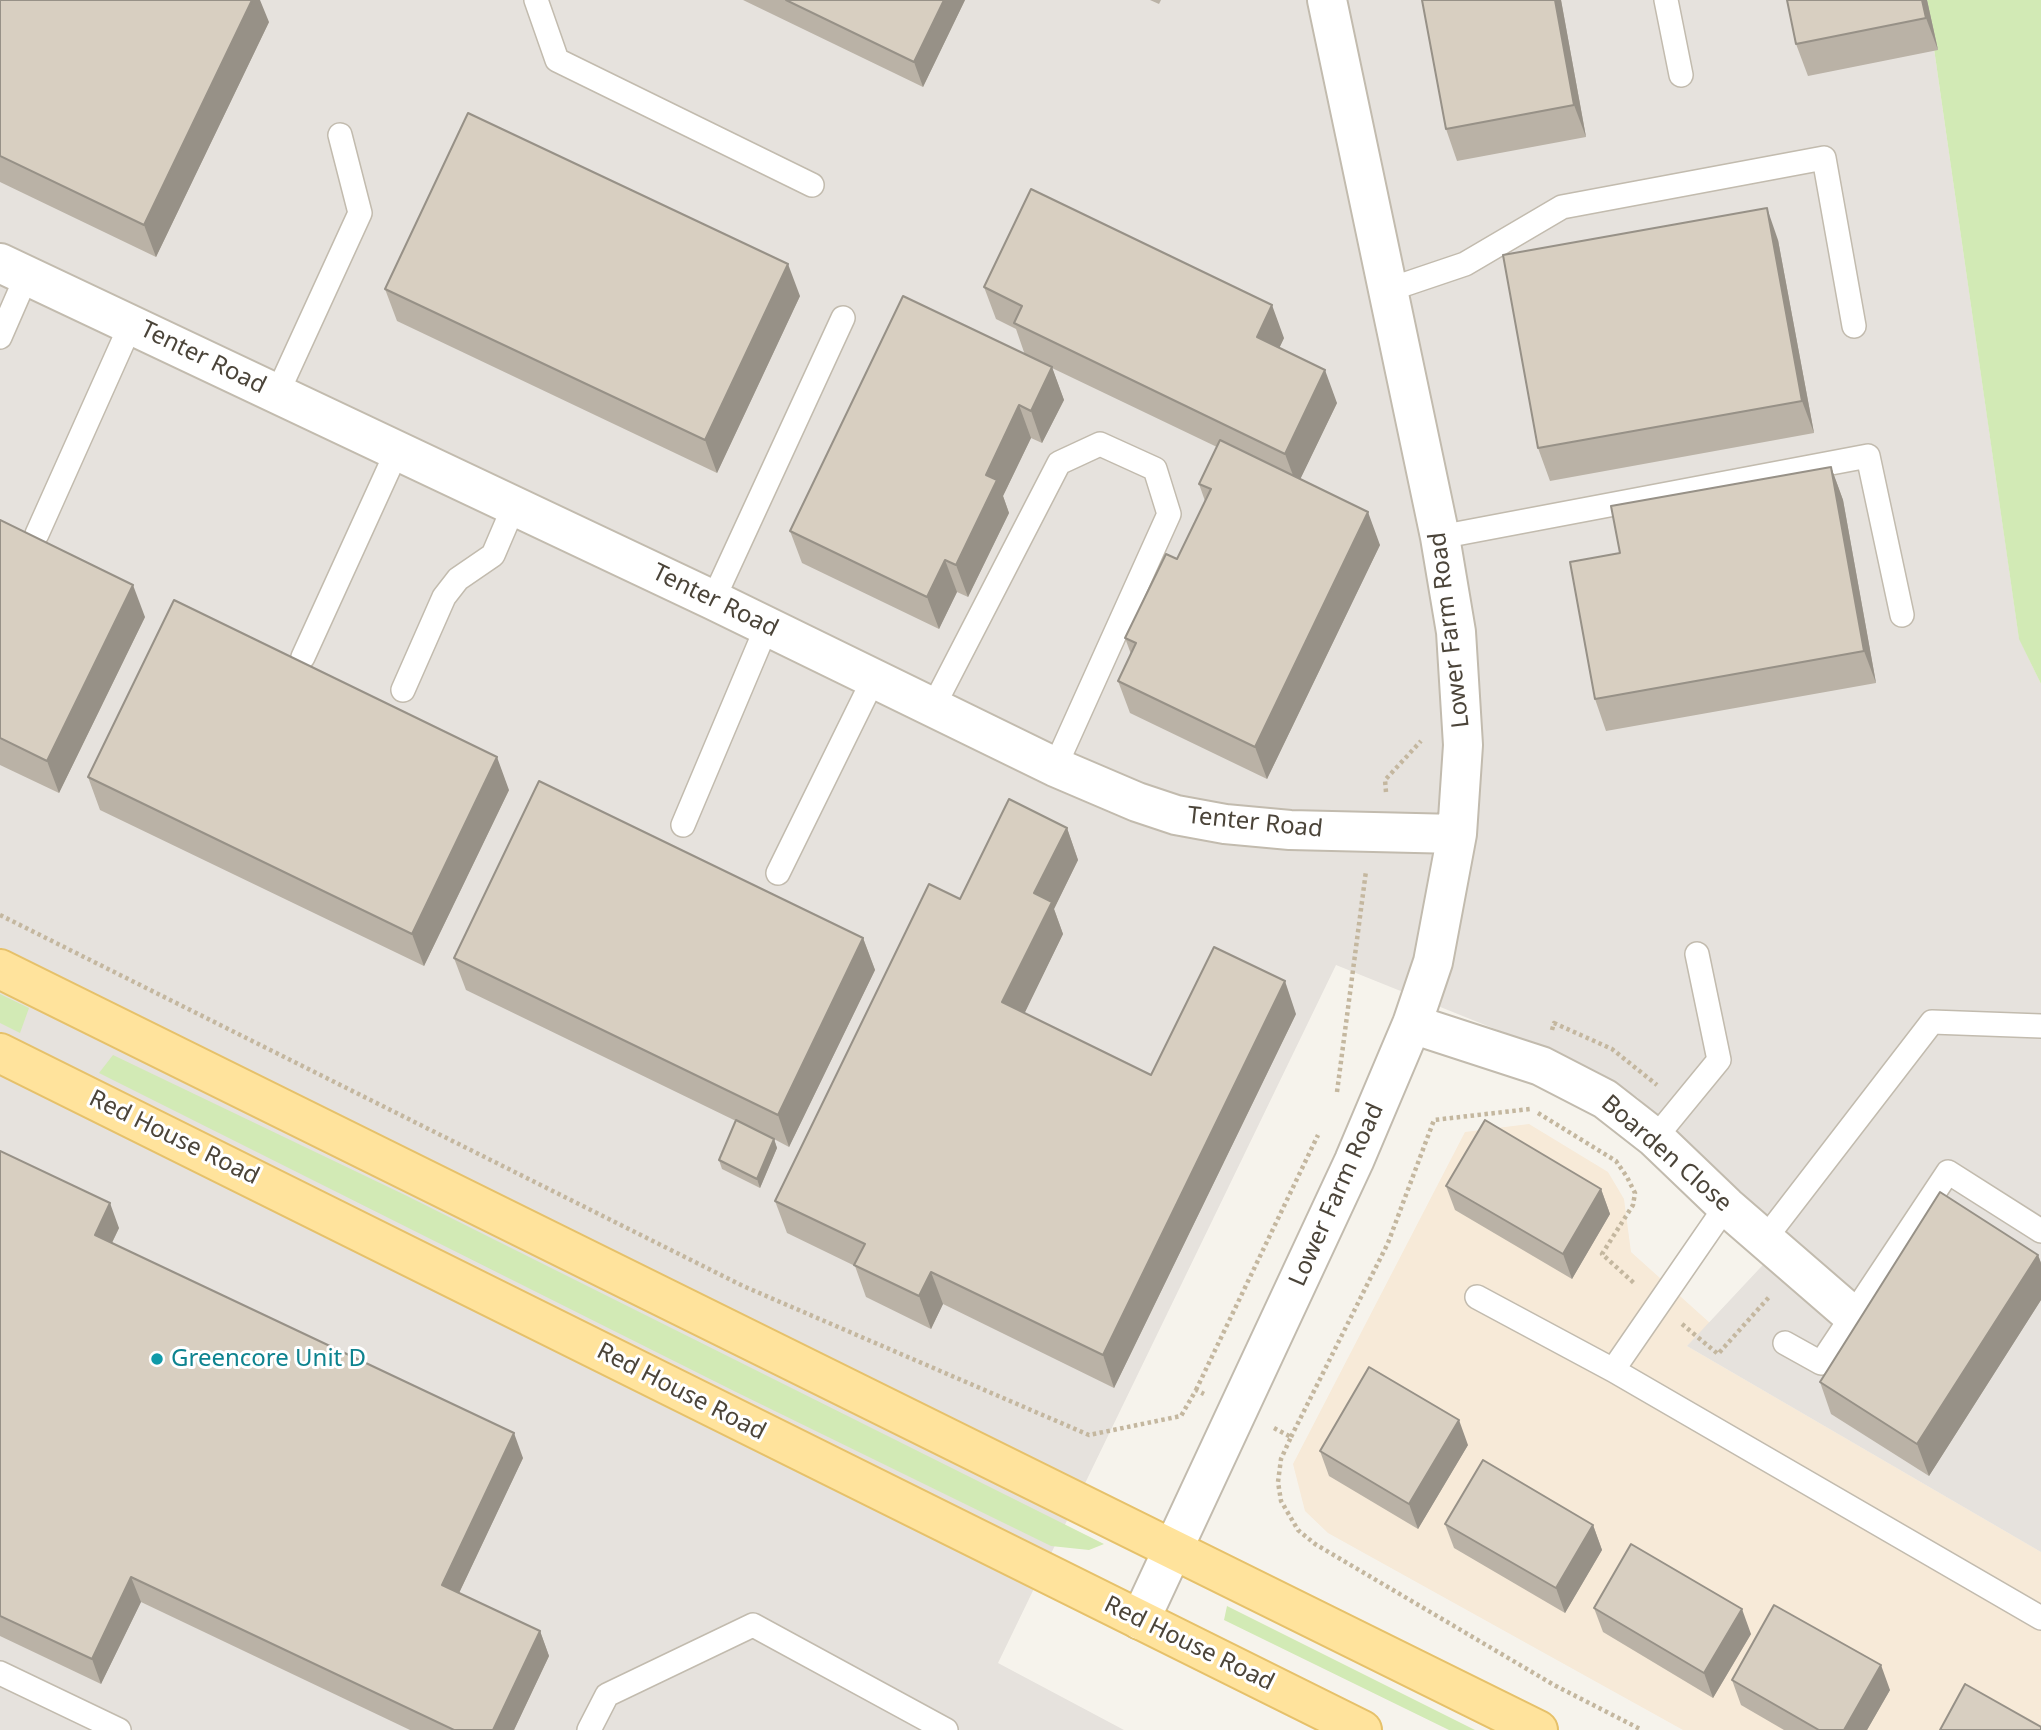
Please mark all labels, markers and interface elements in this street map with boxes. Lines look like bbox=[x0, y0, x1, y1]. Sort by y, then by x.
street label: Tenter Road bbox=[136, 315, 270, 401]
street label: Lower Farm Road bbox=[1424, 530, 1476, 730]
street label: Tenter Road bbox=[648, 558, 782, 644]
street label: Tenter Road bbox=[1186, 802, 1324, 844]
street label: Red House Road bbox=[84, 1084, 264, 1192]
street label: Boarden Close bbox=[1595, 1090, 1737, 1218]
street label: Lower Farm Road bbox=[1284, 1099, 1390, 1291]
street label: Red House Road bbox=[592, 1337, 770, 1447]
place label: Greencore Unit D bbox=[171, 1345, 366, 1373]
marker: Greencore Unit D bbox=[149, 1351, 165, 1367]
street label: Red House Road bbox=[1099, 1590, 1279, 1698]

